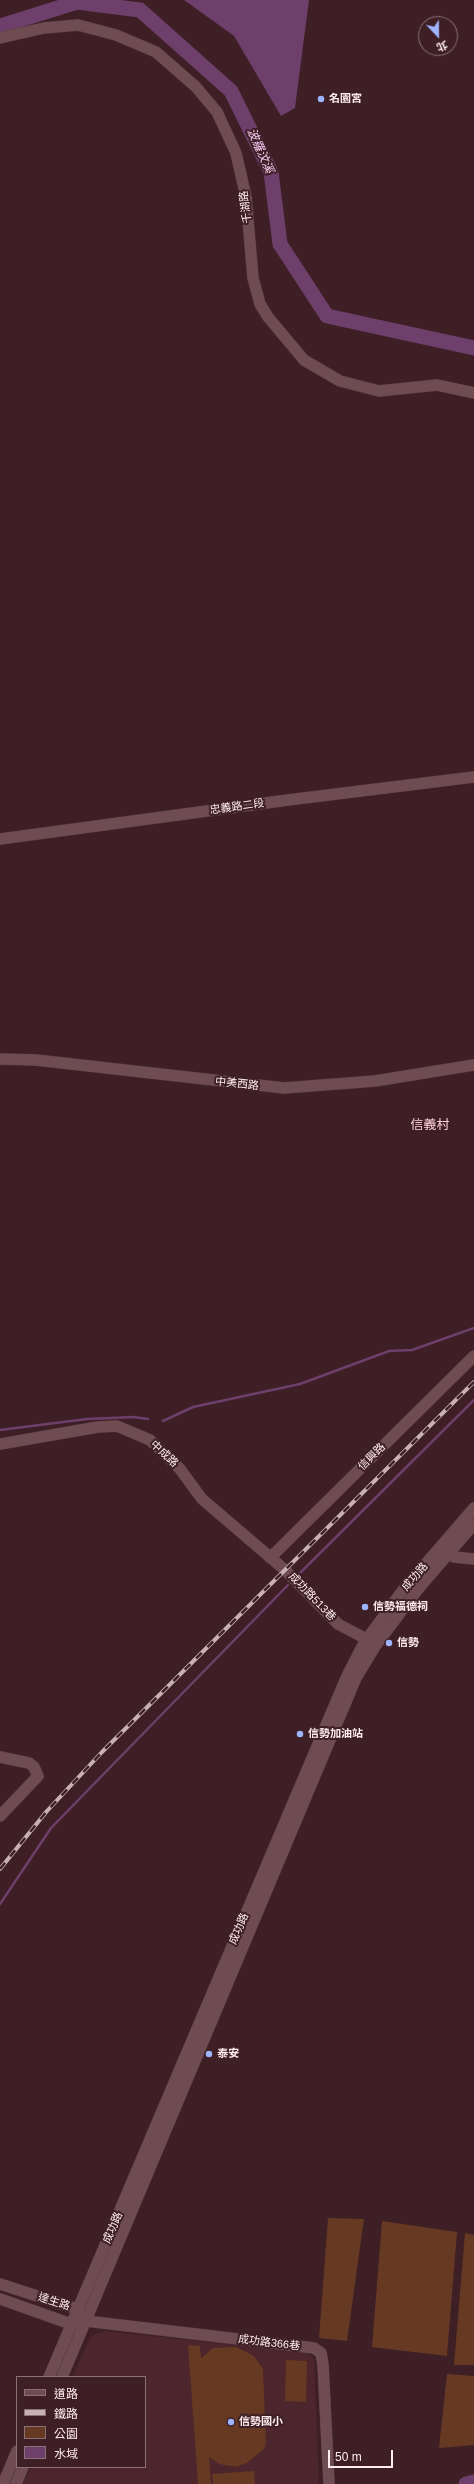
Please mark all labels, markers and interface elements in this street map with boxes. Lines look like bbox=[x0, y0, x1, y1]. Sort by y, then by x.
north arrow bbox=[418, 16, 458, 56]
text: 北 bbox=[435, 39, 449, 54]
place label: 名園宮 bbox=[329, 92, 362, 106]
marker: 名園宮 bbox=[316, 94, 326, 104]
water label: 波羅汶溪 bbox=[244, 126, 276, 176]
street label: 千湖路 bbox=[237, 190, 255, 224]
street label: 忠義路二段 bbox=[209, 797, 265, 817]
street label: 中美西路 bbox=[214, 1075, 260, 1093]
district label: 信義村 bbox=[411, 1117, 449, 1133]
street label: 中成路 bbox=[147, 1438, 181, 1470]
street label: 信興路 bbox=[356, 1441, 388, 1473]
street label: 成功路 bbox=[399, 1560, 431, 1594]
street label: 成功路513巷 bbox=[286, 1570, 338, 1624]
place label: 信勢福德祠 bbox=[373, 1600, 428, 1614]
marker: 信勢福德祠 bbox=[360, 1602, 370, 1612]
place label: 信勢 bbox=[397, 1636, 419, 1650]
marker: 信勢 bbox=[384, 1638, 394, 1648]
place label: 信勢加油站 bbox=[308, 1727, 363, 1741]
marker: 信勢加油站 bbox=[295, 1729, 305, 1739]
street label: 成功路 bbox=[226, 1911, 252, 1947]
place label: 泰安 bbox=[217, 2047, 239, 2061]
marker: 泰安 bbox=[204, 2049, 214, 2059]
street label: 成功路 bbox=[100, 2210, 126, 2246]
street label: 達生路 bbox=[36, 2291, 72, 2313]
street label: 成功路366巷 bbox=[237, 2333, 301, 2353]
legend bbox=[16, 2376, 146, 2468]
text: 道路 bbox=[54, 2387, 78, 2401]
text: 鐵路 bbox=[54, 2407, 78, 2421]
place label: 信勢國小 bbox=[239, 2415, 283, 2429]
marker: 信勢國小 bbox=[226, 2417, 236, 2427]
text: 公園 bbox=[54, 2427, 78, 2441]
scale bar bbox=[330, 2442, 395, 2468]
text: 水域 bbox=[54, 2447, 78, 2461]
text: 50 m bbox=[335, 2450, 362, 2464]

